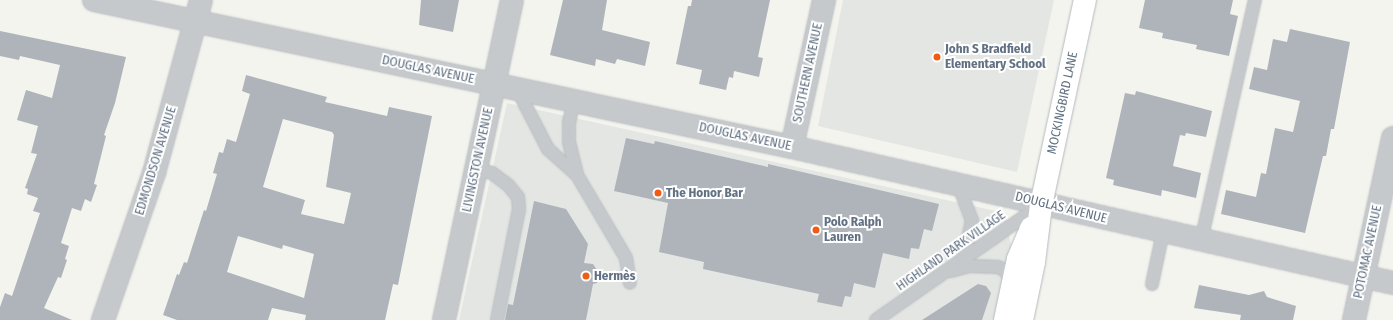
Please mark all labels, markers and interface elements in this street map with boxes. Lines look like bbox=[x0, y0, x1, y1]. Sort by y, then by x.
street label: SOUTHERN AVENUE bbox=[790, 22, 826, 124]
place label: John S Bradfield Elementary School bbox=[945, 42, 1046, 73]
street label: MOCKINGBIRD LANE bbox=[1045, 50, 1081, 156]
marker: John S Bradfield Elementary School bbox=[932, 52, 942, 62]
street label: DOUGLAS AVENUE bbox=[380, 53, 476, 87]
street label: EDMONDSON AVENUE bbox=[132, 105, 180, 217]
street label: LIVINGSTON AVENUE bbox=[459, 106, 497, 214]
street label: DOUGLAS AVENUE bbox=[697, 120, 793, 154]
place label: The Honor Bar bbox=[666, 185, 743, 201]
marker: The Honor Bar bbox=[653, 188, 663, 198]
street label: DOUGLAS AVENUE bbox=[1014, 189, 1108, 227]
street label: POTOMAC AVENUE bbox=[1351, 204, 1385, 300]
street label: HIGHLAND PARK VILLAGE bbox=[894, 208, 1008, 294]
place label: Polo Ralph Lauren bbox=[824, 215, 882, 246]
marker: Polo Ralph Lauren bbox=[811, 225, 821, 235]
place label: Hermès bbox=[594, 268, 635, 284]
marker: Hermès bbox=[581, 271, 591, 281]

